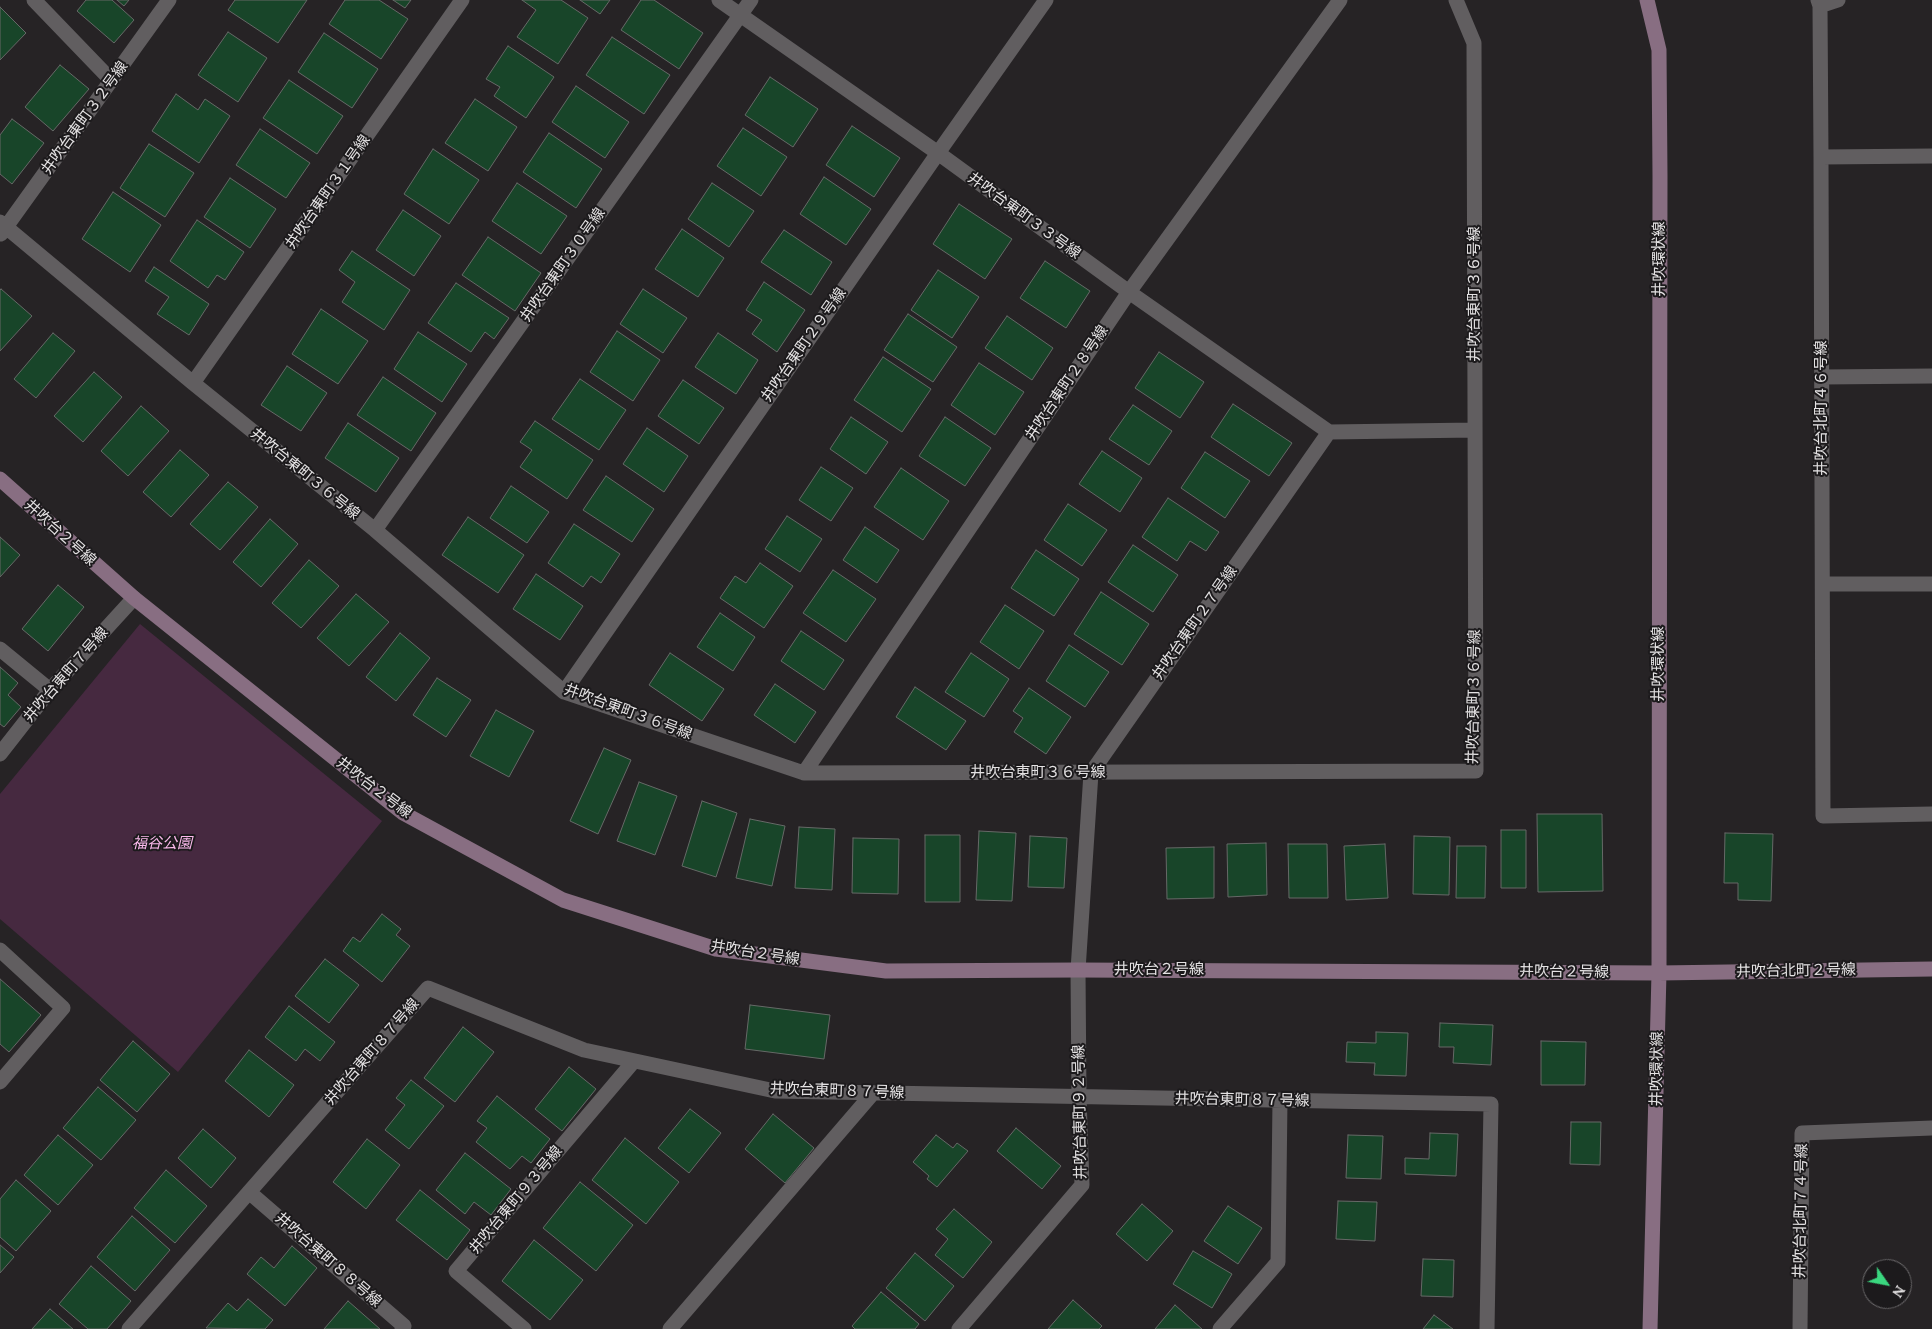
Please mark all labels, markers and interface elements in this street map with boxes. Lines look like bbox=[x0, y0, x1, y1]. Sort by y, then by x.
street label: 井吹台東町３２号線 bbox=[38, 58, 132, 178]
street label: 井吹台東町３１号線 bbox=[282, 132, 374, 252]
street label: 井吹台東町３３号線 bbox=[964, 169, 1084, 263]
street label: 井吹台東町３０号線 bbox=[517, 205, 609, 325]
street label: 井吹環状線 bbox=[1651, 222, 1669, 296]
street label: 井吹台東町３６号線 bbox=[1466, 227, 1484, 361]
street label: 井吹台東町２９号線 bbox=[758, 285, 850, 405]
street label: 井吹台東町２８号線 bbox=[1022, 322, 1112, 444]
street label: 井吹台北町４６号線 bbox=[1813, 341, 1831, 475]
street label: 井吹台東町３６号線 bbox=[247, 425, 363, 523]
street label: 井吹台２号線 bbox=[21, 496, 99, 570]
street label: 井吹台東町２７号線 bbox=[1149, 563, 1241, 683]
street label: 井吹台東町７号線 bbox=[20, 624, 112, 726]
street label: 井吹環状線 bbox=[1650, 627, 1668, 701]
street label: 井吹台東町３６号線 bbox=[1464, 629, 1484, 765]
street label: 井吹台東町３６号線 bbox=[561, 680, 695, 744]
street label: 井吹台２号線 bbox=[333, 754, 415, 822]
street label: 井吹台東町３６号線 bbox=[971, 764, 1105, 782]
park label: 福谷公園 bbox=[132, 835, 192, 853]
street label: 井吹台２号線 bbox=[709, 937, 801, 969]
street label: 井吹台２号線 bbox=[1114, 961, 1204, 979]
street label: 井吹台北町２号線 bbox=[1736, 961, 1856, 981]
street label: 井吹台２号線 bbox=[1519, 962, 1609, 982]
street label: 井吹台東町８７号線 bbox=[321, 995, 423, 1109]
street label: 井吹環状線 bbox=[1647, 1031, 1667, 1107]
street label: 井吹台東町９２号線 bbox=[1070, 1044, 1090, 1180]
street label: 井吹台東町８７号線 bbox=[769, 1080, 905, 1102]
street label: 井吹台東町８７号線 bbox=[1174, 1090, 1310, 1110]
street label: 井吹台東町９３号線 bbox=[466, 1143, 566, 1257]
street label: 井吹台北町７４号線 bbox=[1791, 1143, 1811, 1279]
street label: 井吹台東町８８号線 bbox=[271, 1209, 385, 1311]
north arrow bbox=[1862, 1259, 1912, 1309]
text: N bbox=[1888, 1282, 1909, 1301]

